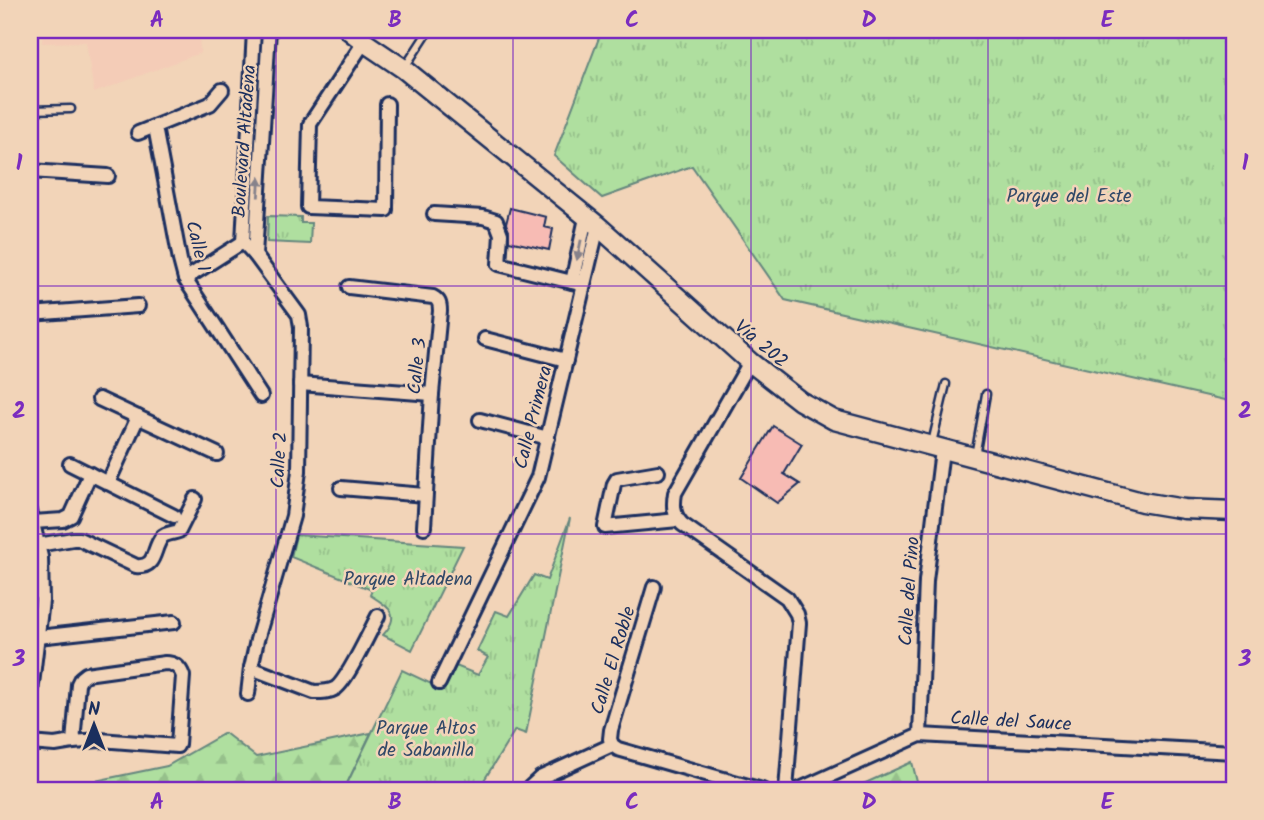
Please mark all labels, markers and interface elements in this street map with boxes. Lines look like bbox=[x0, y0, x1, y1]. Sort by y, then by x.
text: A bbox=[150, 3, 164, 39]
text: B bbox=[388, 3, 402, 39]
text: C bbox=[625, 3, 639, 39]
text: D bbox=[861, 3, 877, 39]
text: E bbox=[1101, 3, 1115, 39]
street label: Boulevard Altadena bbox=[225, 64, 265, 218]
text: 1 bbox=[16, 146, 23, 182]
text: 1 bbox=[1242, 146, 1249, 182]
one-way arrow bbox=[254, 176, 265, 198]
park label: Parque del Este bbox=[1006, 182, 1132, 212]
street label: Calle 1 bbox=[176, 218, 218, 275]
one-way arrow bbox=[574, 239, 585, 261]
street label: Vía 202 bbox=[727, 313, 794, 376]
street label: Calle 3 bbox=[400, 336, 436, 396]
street label: Calle Primera bbox=[507, 363, 561, 472]
text: 2 bbox=[12, 394, 26, 430]
text: 2 bbox=[1238, 394, 1252, 430]
street label: Calle 2 bbox=[264, 431, 296, 489]
street label: Calle del Pino bbox=[891, 535, 929, 647]
park label: Parque Altadena bbox=[343, 565, 473, 595]
street label: Calle El Roble bbox=[583, 602, 645, 719]
text: 3 bbox=[12, 642, 26, 678]
text: 3 bbox=[1238, 642, 1252, 678]
north arrow bbox=[60, 690, 130, 760]
text: N bbox=[88, 695, 100, 725]
street label: Calle del Sauce bbox=[950, 704, 1073, 740]
park label: Parque Altos de Sabanilla bbox=[376, 714, 476, 766]
text: A bbox=[150, 785, 164, 820]
text: B bbox=[388, 785, 402, 820]
text: C bbox=[625, 785, 639, 820]
text: D bbox=[861, 785, 877, 820]
text: E bbox=[1101, 785, 1115, 820]

